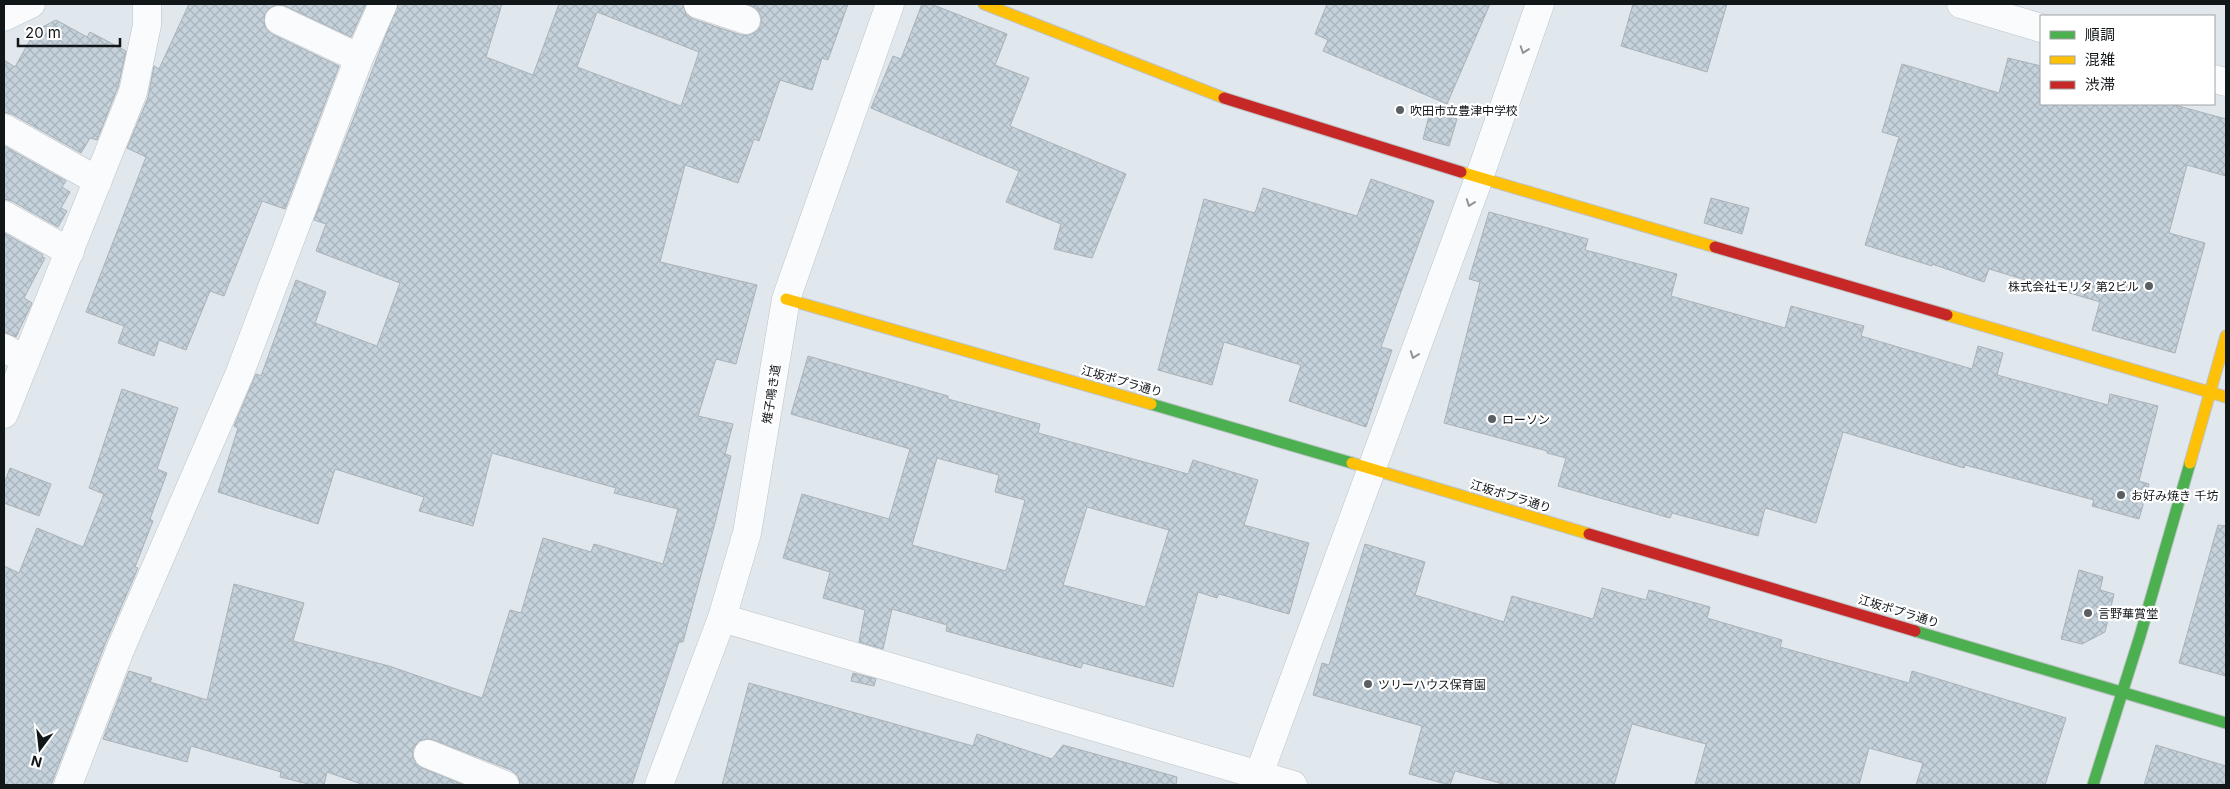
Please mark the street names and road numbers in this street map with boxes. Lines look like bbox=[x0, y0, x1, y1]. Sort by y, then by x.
street label: 江坂ポプラ通り bbox=[1080, 362, 1164, 400]
street label: 雉子鳴き道 bbox=[759, 363, 783, 425]
street label: 江坂ポプラ通り bbox=[1469, 477, 1553, 515]
street label: 江坂ポプラ通り bbox=[1857, 592, 1941, 630]

